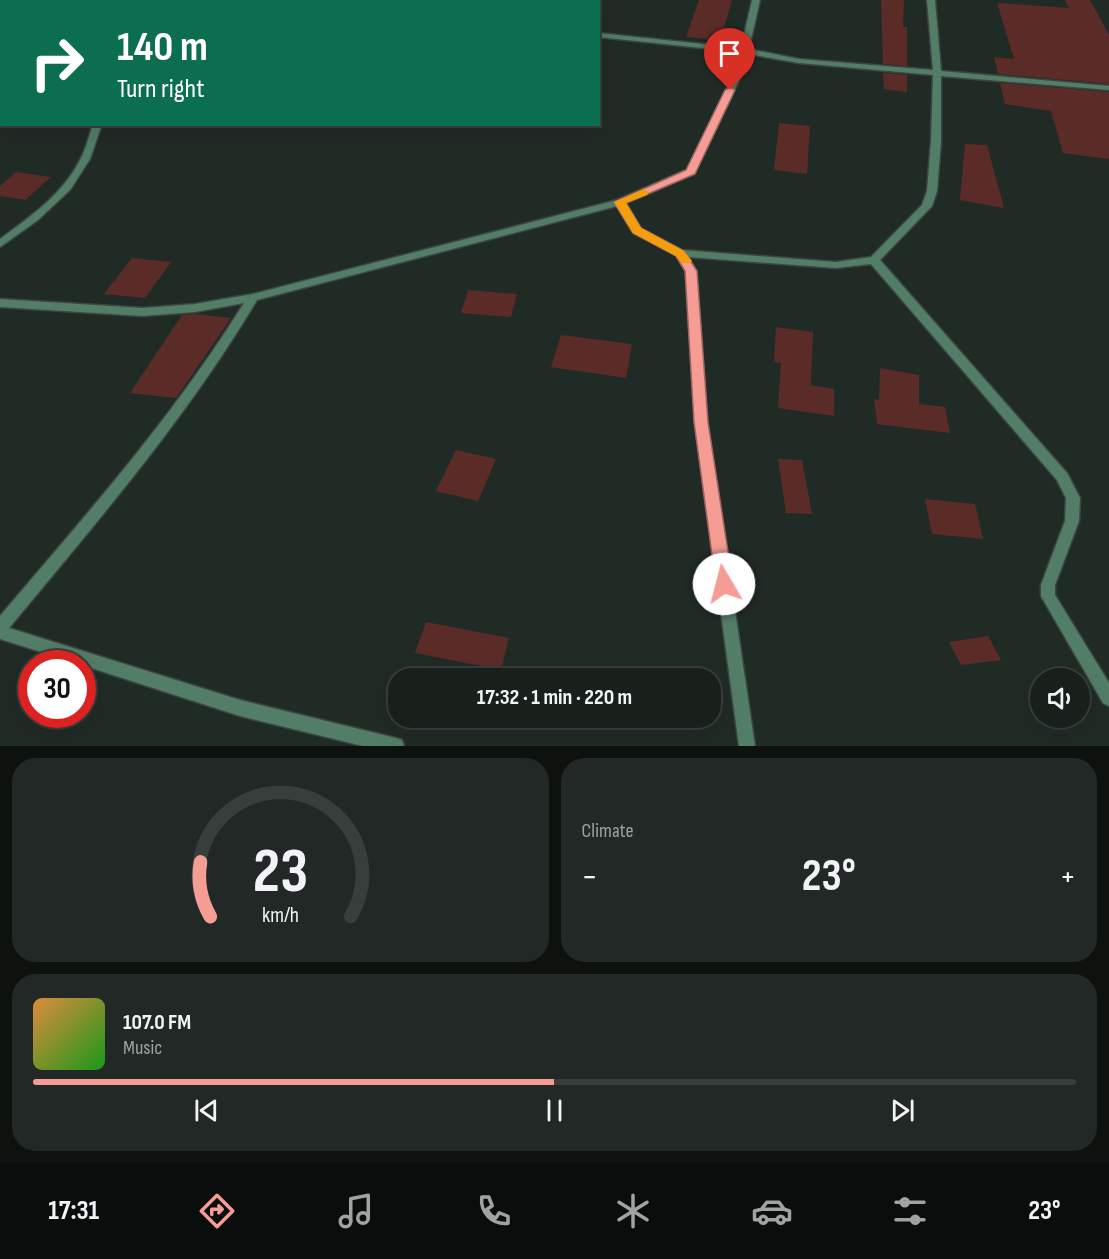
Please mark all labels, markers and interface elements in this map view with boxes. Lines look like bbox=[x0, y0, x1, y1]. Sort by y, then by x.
text: 140 m bbox=[117, 22, 208, 73]
icon: right bbox=[18, 24, 96, 102]
pin bbox=[704, 28, 755, 90]
icon: arrive bbox=[713, 37, 746, 70]
text: Turn right bbox=[117, 73, 204, 105]
position arrow bbox=[692, 552, 756, 616]
speed limit sign: 30 bbox=[18, 650, 96, 728]
map controls bbox=[1030, 668, 1090, 728]
button: sound bbox=[1030, 668, 1090, 728]
text: 17:32 · 1 min · 220 m bbox=[477, 684, 632, 711]
text: Climate bbox=[582, 819, 634, 843]
text: 23 bbox=[253, 835, 308, 910]
text: 23° bbox=[802, 849, 856, 904]
text: − bbox=[582, 857, 598, 897]
text: + bbox=[1060, 857, 1076, 897]
text: km/h bbox=[262, 903, 299, 928]
text: 107.0 FM bbox=[123, 1009, 191, 1036]
text: Music bbox=[123, 1036, 162, 1060]
icon: previous bbox=[190, 1094, 223, 1127]
icon: pause bbox=[538, 1094, 571, 1127]
icon: next bbox=[886, 1094, 919, 1127]
icon: directions bbox=[196, 1190, 238, 1232]
icon: music bbox=[335, 1190, 377, 1232]
icon: phone bbox=[473, 1190, 515, 1232]
icon: climate bbox=[612, 1190, 654, 1232]
icon: car bbox=[751, 1190, 793, 1232]
icon: filters bbox=[889, 1190, 931, 1232]
text: 17:31 bbox=[48, 1195, 99, 1227]
text: 23° bbox=[1028, 1195, 1061, 1227]

